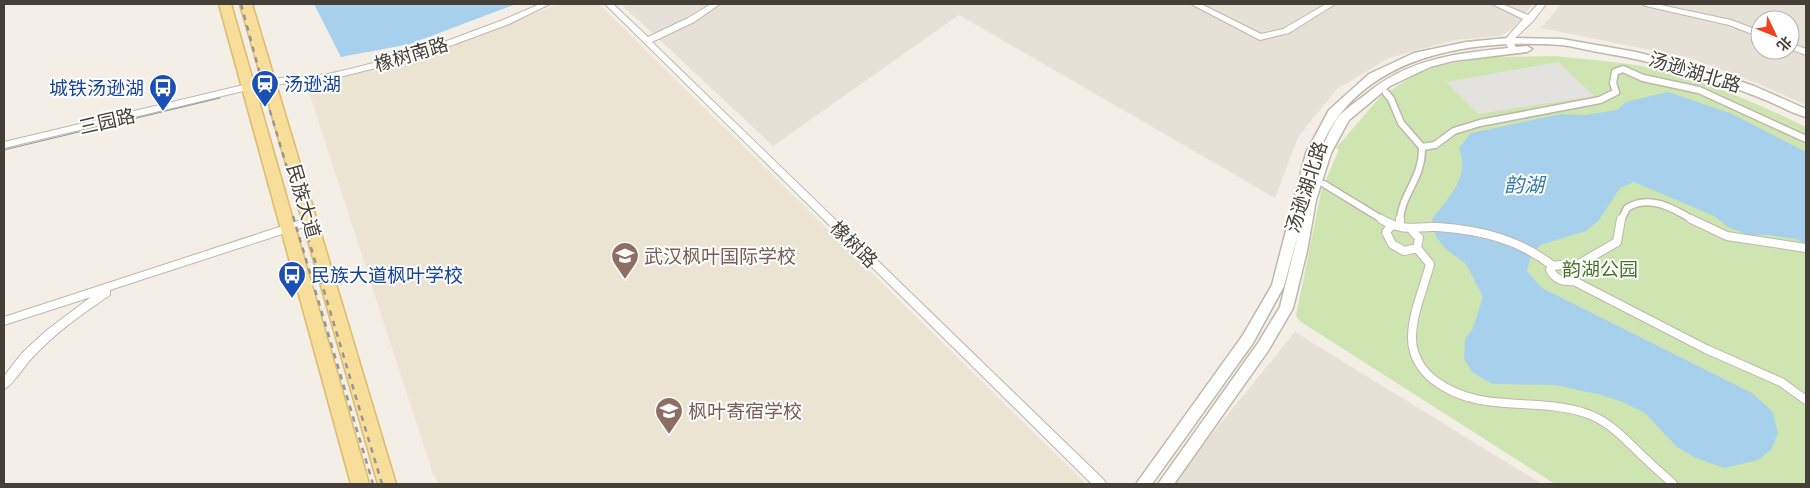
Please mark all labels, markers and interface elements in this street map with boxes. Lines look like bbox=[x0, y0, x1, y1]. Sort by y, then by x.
north arrow bbox=[1750, 10, 1800, 60]
street label: 橡树南路 bbox=[371, 31, 451, 76]
text: 北 bbox=[1774, 33, 1796, 55]
street label: 汤逊湖北路 bbox=[1646, 47, 1744, 96]
station icon: 汤逊湖 bbox=[250, 69, 280, 108]
place label: 汤逊湖 bbox=[284, 72, 341, 95]
bus stop icon: 城铁汤逊湖 bbox=[148, 73, 178, 112]
place label: 城铁汤逊湖 bbox=[49, 76, 144, 99]
street label: 三园路 bbox=[77, 103, 137, 138]
street label: 汤逊湖北路 bbox=[1280, 138, 1331, 236]
street label: 民族大道 bbox=[283, 161, 326, 241]
water label: 韵湖 bbox=[1504, 172, 1547, 196]
street label: 橡树路 bbox=[826, 216, 883, 272]
school or university icon: 武汉枫叶国际学校 bbox=[610, 241, 640, 280]
place label: 武汉枫叶国际学校 bbox=[644, 244, 796, 267]
park label: 韵湖公园 bbox=[1562, 257, 1638, 280]
bus stop icon: 民族大道枫叶学校 bbox=[277, 260, 307, 299]
place label: 民族大道枫叶学校 bbox=[311, 263, 463, 286]
school or university icon: 枫叶寄宿学校 bbox=[654, 396, 684, 435]
place label: 枫叶寄宿学校 bbox=[688, 399, 802, 422]

